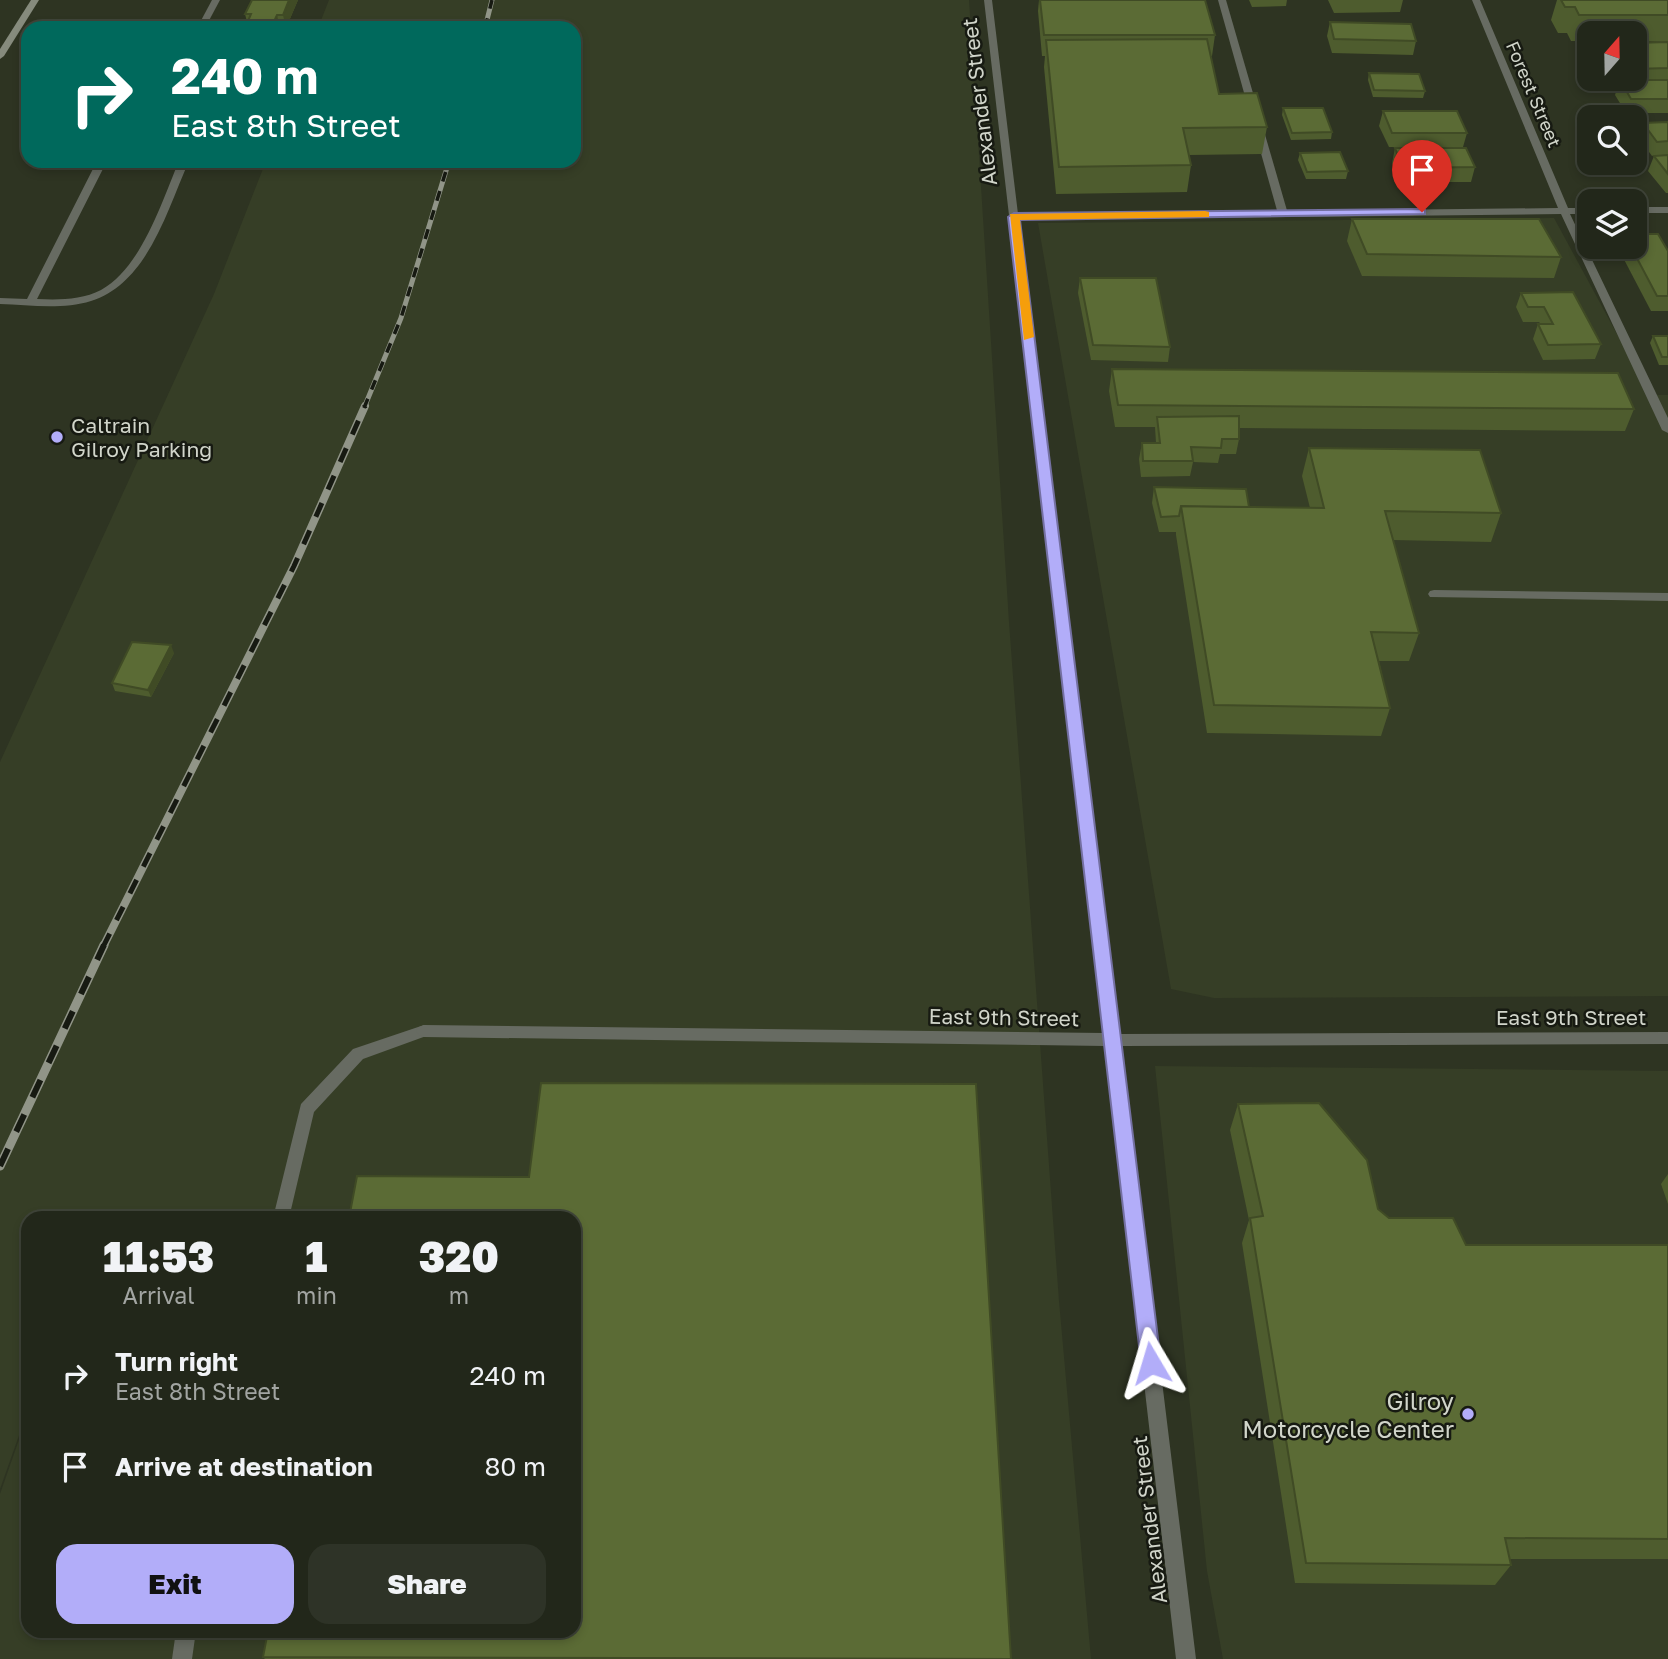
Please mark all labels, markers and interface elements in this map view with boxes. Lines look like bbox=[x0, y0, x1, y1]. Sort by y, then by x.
street label: Alexander Street bbox=[956, 17, 1002, 187]
north arrow bbox=[1577, 21, 1647, 91]
map controls bbox=[1577, 21, 1647, 259]
street label: Forest Street bbox=[1502, 38, 1566, 150]
text: 240 m bbox=[171, 46, 319, 105]
icon: right bbox=[56, 49, 147, 140]
button: search bbox=[1577, 105, 1647, 175]
text: East 8th Street bbox=[171, 106, 401, 144]
pin bbox=[1392, 140, 1452, 212]
icon: arrive bbox=[1403, 151, 1441, 189]
button: layers bbox=[1577, 189, 1647, 259]
place label: Caltrain Gilroy Parking bbox=[71, 412, 212, 462]
marker: Caltrain Gilroy Parking bbox=[49, 429, 65, 445]
street label: East 9th Street bbox=[928, 1003, 1080, 1031]
street label: East 9th Street bbox=[1496, 1004, 1646, 1030]
text: 11:53 bbox=[103, 1231, 214, 1281]
text: 1 bbox=[305, 1231, 328, 1281]
text: 320 bbox=[419, 1231, 499, 1281]
text: Arrival bbox=[123, 1281, 195, 1309]
text: min bbox=[296, 1281, 337, 1309]
text: m bbox=[449, 1281, 469, 1309]
position arrow bbox=[1114, 1326, 1188, 1400]
text: Turn right bbox=[115, 1346, 238, 1377]
icon: right bbox=[56, 1357, 94, 1395]
text: 240 m bbox=[469, 1360, 546, 1391]
text: East 8th Street bbox=[115, 1377, 280, 1405]
place label: Gilroy Motorcycle Center bbox=[1242, 1386, 1454, 1443]
marker: Gilroy Motorcycle Center bbox=[1460, 1406, 1476, 1422]
street label: Alexander Street bbox=[1126, 1435, 1172, 1605]
icon: arrive bbox=[56, 1448, 94, 1486]
text: Arrive at destination bbox=[115, 1451, 373, 1482]
text: 80 m bbox=[485, 1451, 546, 1482]
button: Exit bbox=[56, 1544, 294, 1624]
button: Share bbox=[308, 1544, 546, 1624]

